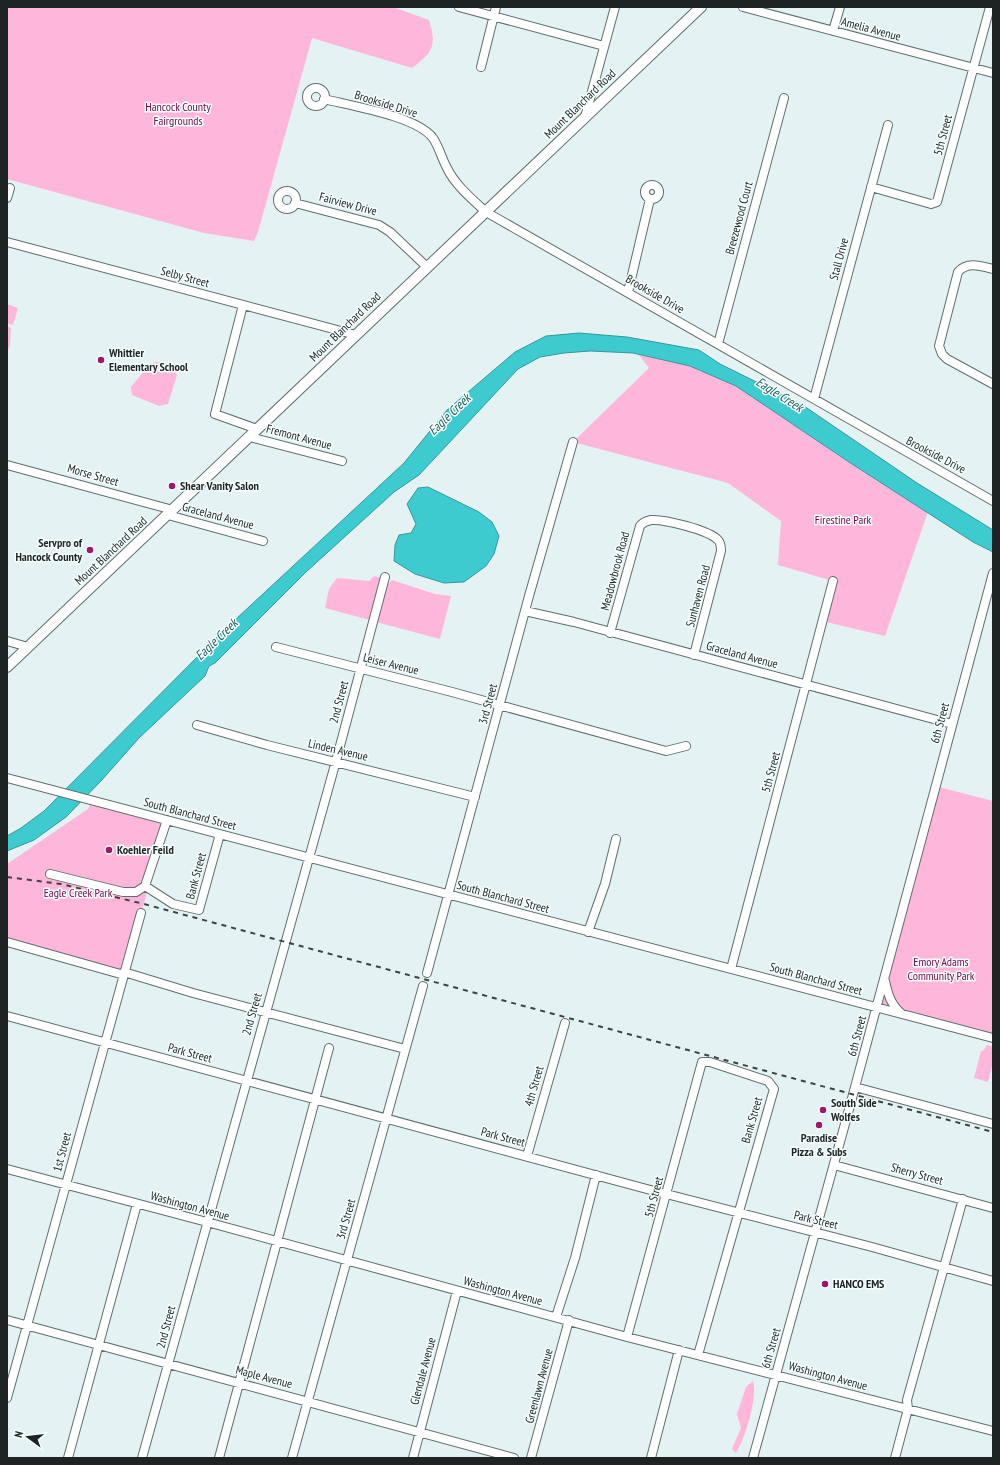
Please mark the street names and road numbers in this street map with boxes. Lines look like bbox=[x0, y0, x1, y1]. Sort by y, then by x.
street label: Amelia Avenue bbox=[840, 13, 903, 44]
street label: Mount Blanchard Road bbox=[541, 66, 619, 142]
street label: Brookside Drive bbox=[353, 87, 420, 120]
street label: 5th Street bbox=[930, 112, 955, 157]
street label: Breezewood Court bbox=[722, 179, 756, 256]
street label: Fairview Drive bbox=[318, 189, 379, 218]
street label: Stall Drive bbox=[826, 236, 851, 282]
street label: Selby Street bbox=[159, 263, 212, 290]
street label: Brookside Drive bbox=[623, 271, 687, 316]
street label: Mount Blanchard Road bbox=[306, 289, 384, 365]
street label: Fremont Avenue bbox=[265, 421, 334, 452]
street label: Brookside Drive bbox=[904, 433, 969, 476]
street label: Morse Street bbox=[66, 460, 121, 489]
street label: Graceland Avenue bbox=[181, 499, 256, 532]
street label: Mount Blanchard Road bbox=[71, 513, 150, 588]
street label: Meadowbrook Road bbox=[597, 530, 632, 612]
street label: Sunhaven Road bbox=[682, 563, 713, 629]
street label: Graceland Avenue bbox=[705, 638, 780, 671]
street label: Leiser Avenue bbox=[362, 649, 421, 678]
street label: 2nd Street bbox=[326, 678, 352, 725]
street label: 3rd Street bbox=[475, 681, 500, 726]
street label: 6th Street bbox=[927, 700, 952, 745]
street label: Linden Avenue bbox=[307, 735, 369, 764]
street label: 5th Street bbox=[758, 749, 783, 794]
street label: South Blanchard Street bbox=[142, 794, 239, 833]
street label: Bank Street bbox=[182, 850, 209, 901]
street label: South Blanchard Street bbox=[455, 877, 552, 916]
street label: South Blanchard Street bbox=[768, 959, 865, 998]
street label: 2nd Street bbox=[238, 990, 265, 1037]
street label: 6th Street bbox=[844, 1013, 869, 1058]
street label: Park Street bbox=[166, 1039, 214, 1066]
street label: 4th Street bbox=[521, 1063, 547, 1108]
street label: Bank Street bbox=[738, 1094, 765, 1145]
street label: Park Street bbox=[479, 1123, 527, 1150]
street label: 1st Street bbox=[49, 1130, 74, 1173]
street label: Sherry Street bbox=[889, 1159, 946, 1188]
street label: 5th Street bbox=[641, 1174, 666, 1219]
street label: Washington Avenue bbox=[149, 1188, 231, 1223]
street label: 3rd Street bbox=[333, 1196, 359, 1241]
street label: Park Street bbox=[793, 1207, 840, 1232]
street label: Washington Avenue bbox=[462, 1273, 544, 1308]
street label: 2nd Street bbox=[153, 1303, 179, 1350]
street label: 6th Street bbox=[758, 1325, 784, 1370]
street label: Glendale Avenue bbox=[406, 1335, 439, 1406]
street label: Greenlawn Avenue bbox=[521, 1347, 556, 1425]
street label: Washington Avenue bbox=[787, 1358, 869, 1393]
street label: Maple Avenue bbox=[234, 1362, 294, 1391]

